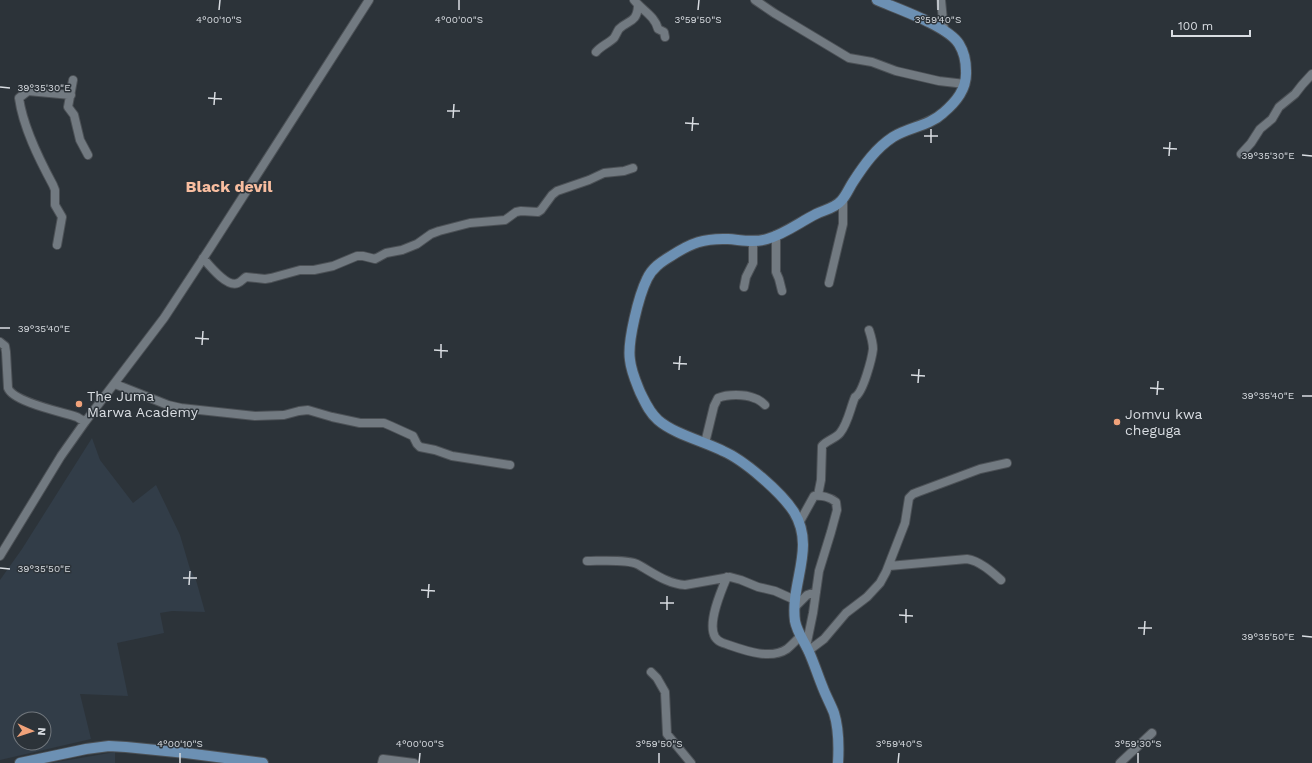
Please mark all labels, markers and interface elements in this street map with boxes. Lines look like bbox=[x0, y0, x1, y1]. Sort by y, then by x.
scale bar bbox=[1172, 12, 1250, 38]
text: 4°00'10"S bbox=[196, 14, 242, 25]
text: 4°00'00"S bbox=[435, 14, 483, 25]
text: 3°59'50"S bbox=[674, 14, 722, 25]
text: 3°59'40"S bbox=[915, 14, 961, 25]
text: 100 m bbox=[1178, 19, 1213, 33]
text: 39°35'30"E bbox=[17, 82, 71, 93]
text: 39°35'30"E bbox=[1241, 150, 1295, 161]
district label: Black devil bbox=[186, 177, 273, 196]
text: 39°35'40"E bbox=[18, 323, 70, 334]
place label: The Juma Marwa Academy bbox=[87, 388, 199, 420]
text: 39°35'40"E bbox=[1242, 390, 1294, 401]
marker: The Juma Marwa Academy bbox=[74, 399, 84, 409]
place label: Jomvu kwa cheguga bbox=[1125, 406, 1203, 438]
marker: Jomvu kwa cheguga bbox=[1112, 417, 1122, 427]
text: 39°35'50"E bbox=[17, 563, 71, 574]
text: 39°35'50"E bbox=[1241, 631, 1295, 642]
north arrow bbox=[12, 711, 52, 751]
text: N bbox=[35, 727, 48, 736]
text: 4°00'10"S bbox=[157, 738, 203, 749]
text: 4°00'00"S bbox=[396, 738, 444, 749]
text: 3°59'50"S bbox=[635, 738, 683, 749]
text: 3°59'40"S bbox=[876, 738, 922, 749]
text: 3°59'30"S bbox=[1114, 738, 1162, 749]

